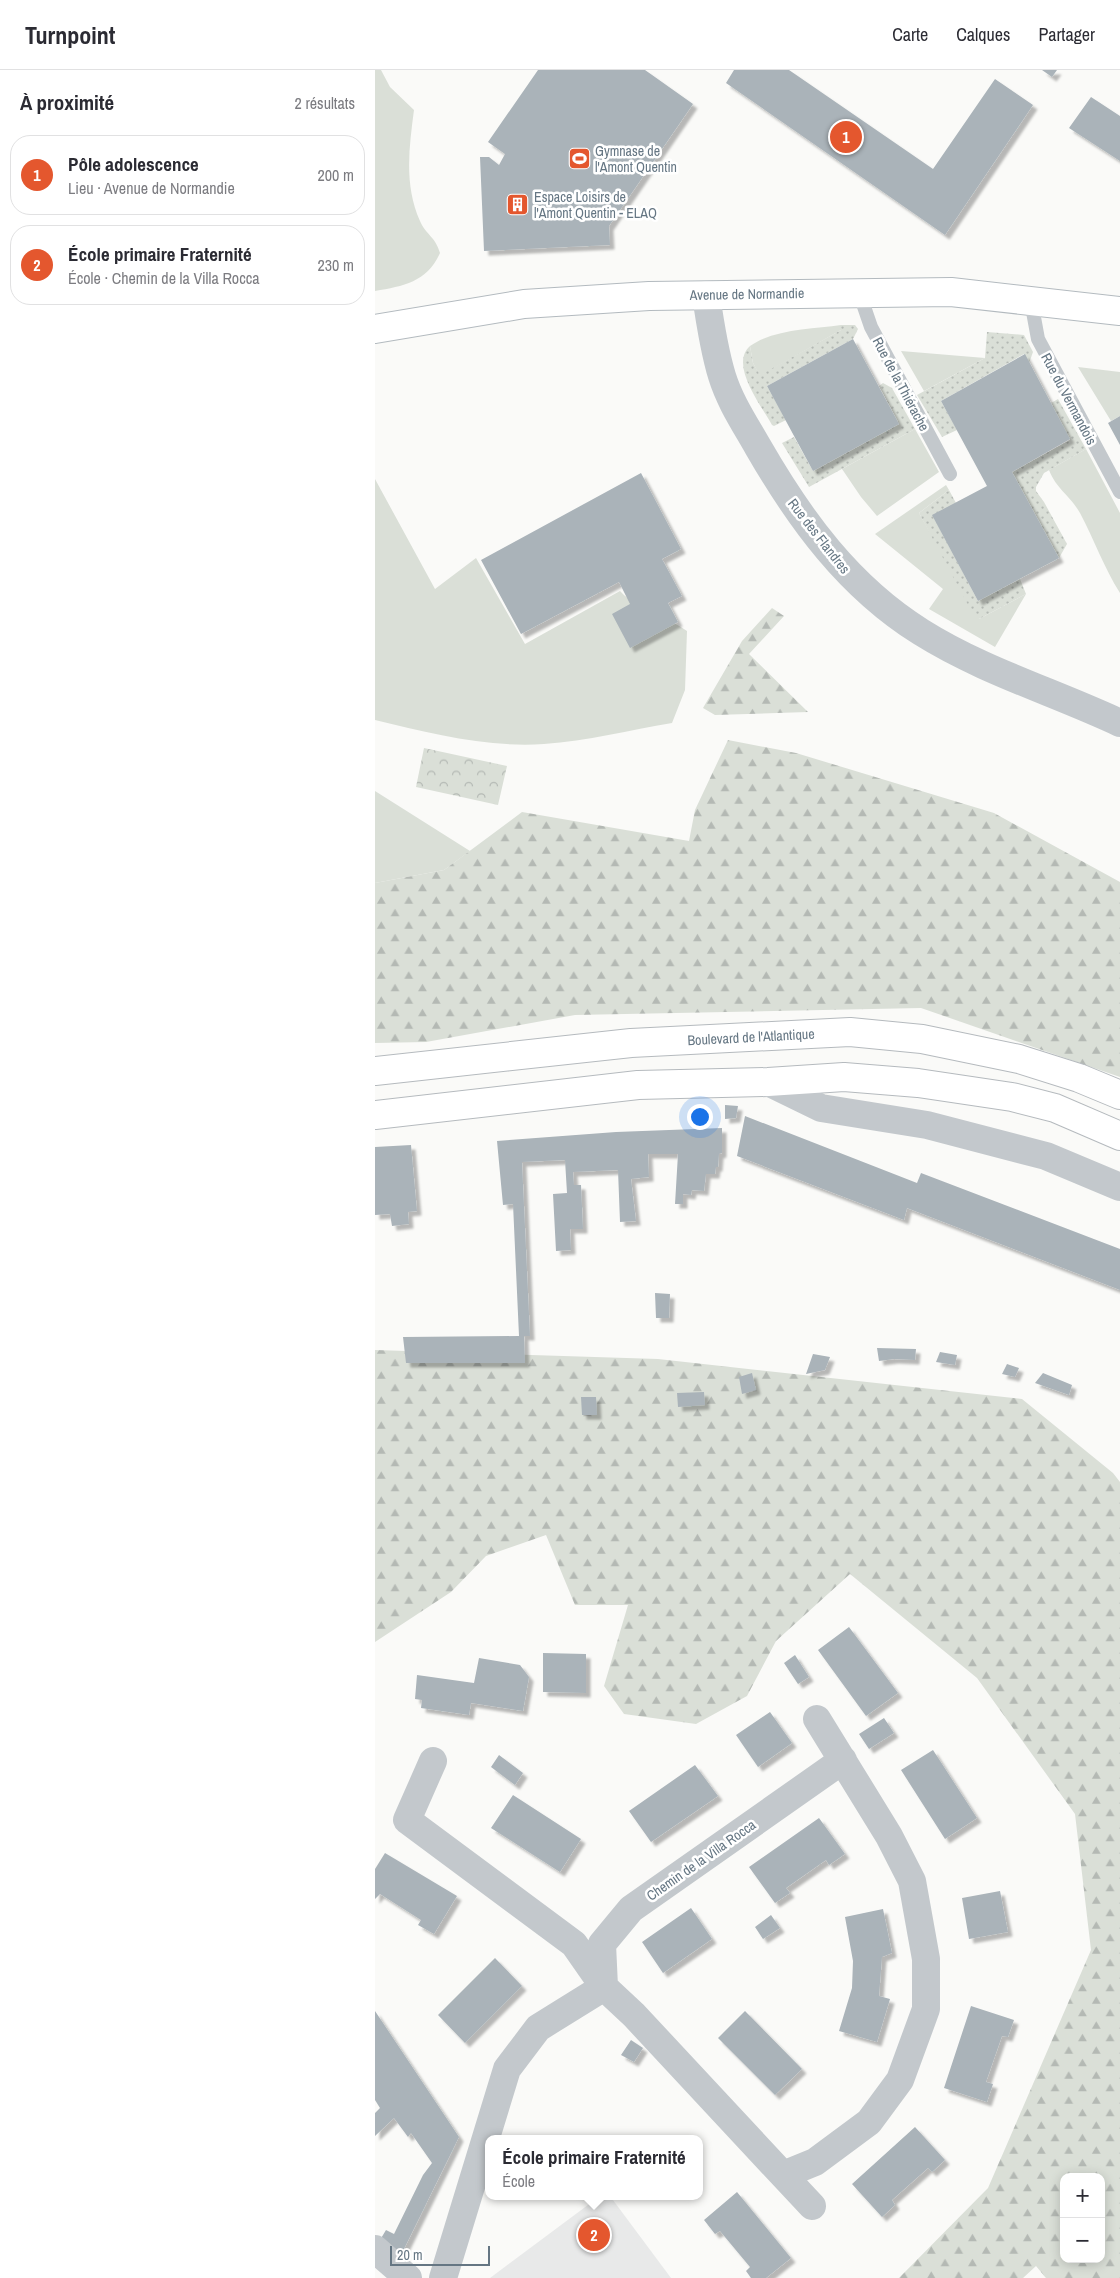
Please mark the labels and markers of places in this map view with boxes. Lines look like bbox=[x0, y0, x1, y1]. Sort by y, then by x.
pin: 1 bbox=[830, 118, 862, 156]
place label: Gymnase de l'Amont Quentin bbox=[595, 142, 677, 176]
sports icon: Gymnase de l'Amont Quentin bbox=[567, 147, 591, 171]
place label: Espace Loisirs de l'Amont Quentin - ELAQ bbox=[534, 188, 657, 222]
building icon: Espace Loisirs de l'Amont Quentin - ELAQ bbox=[506, 193, 530, 217]
pin: 2 bbox=[578, 2216, 610, 2254]

